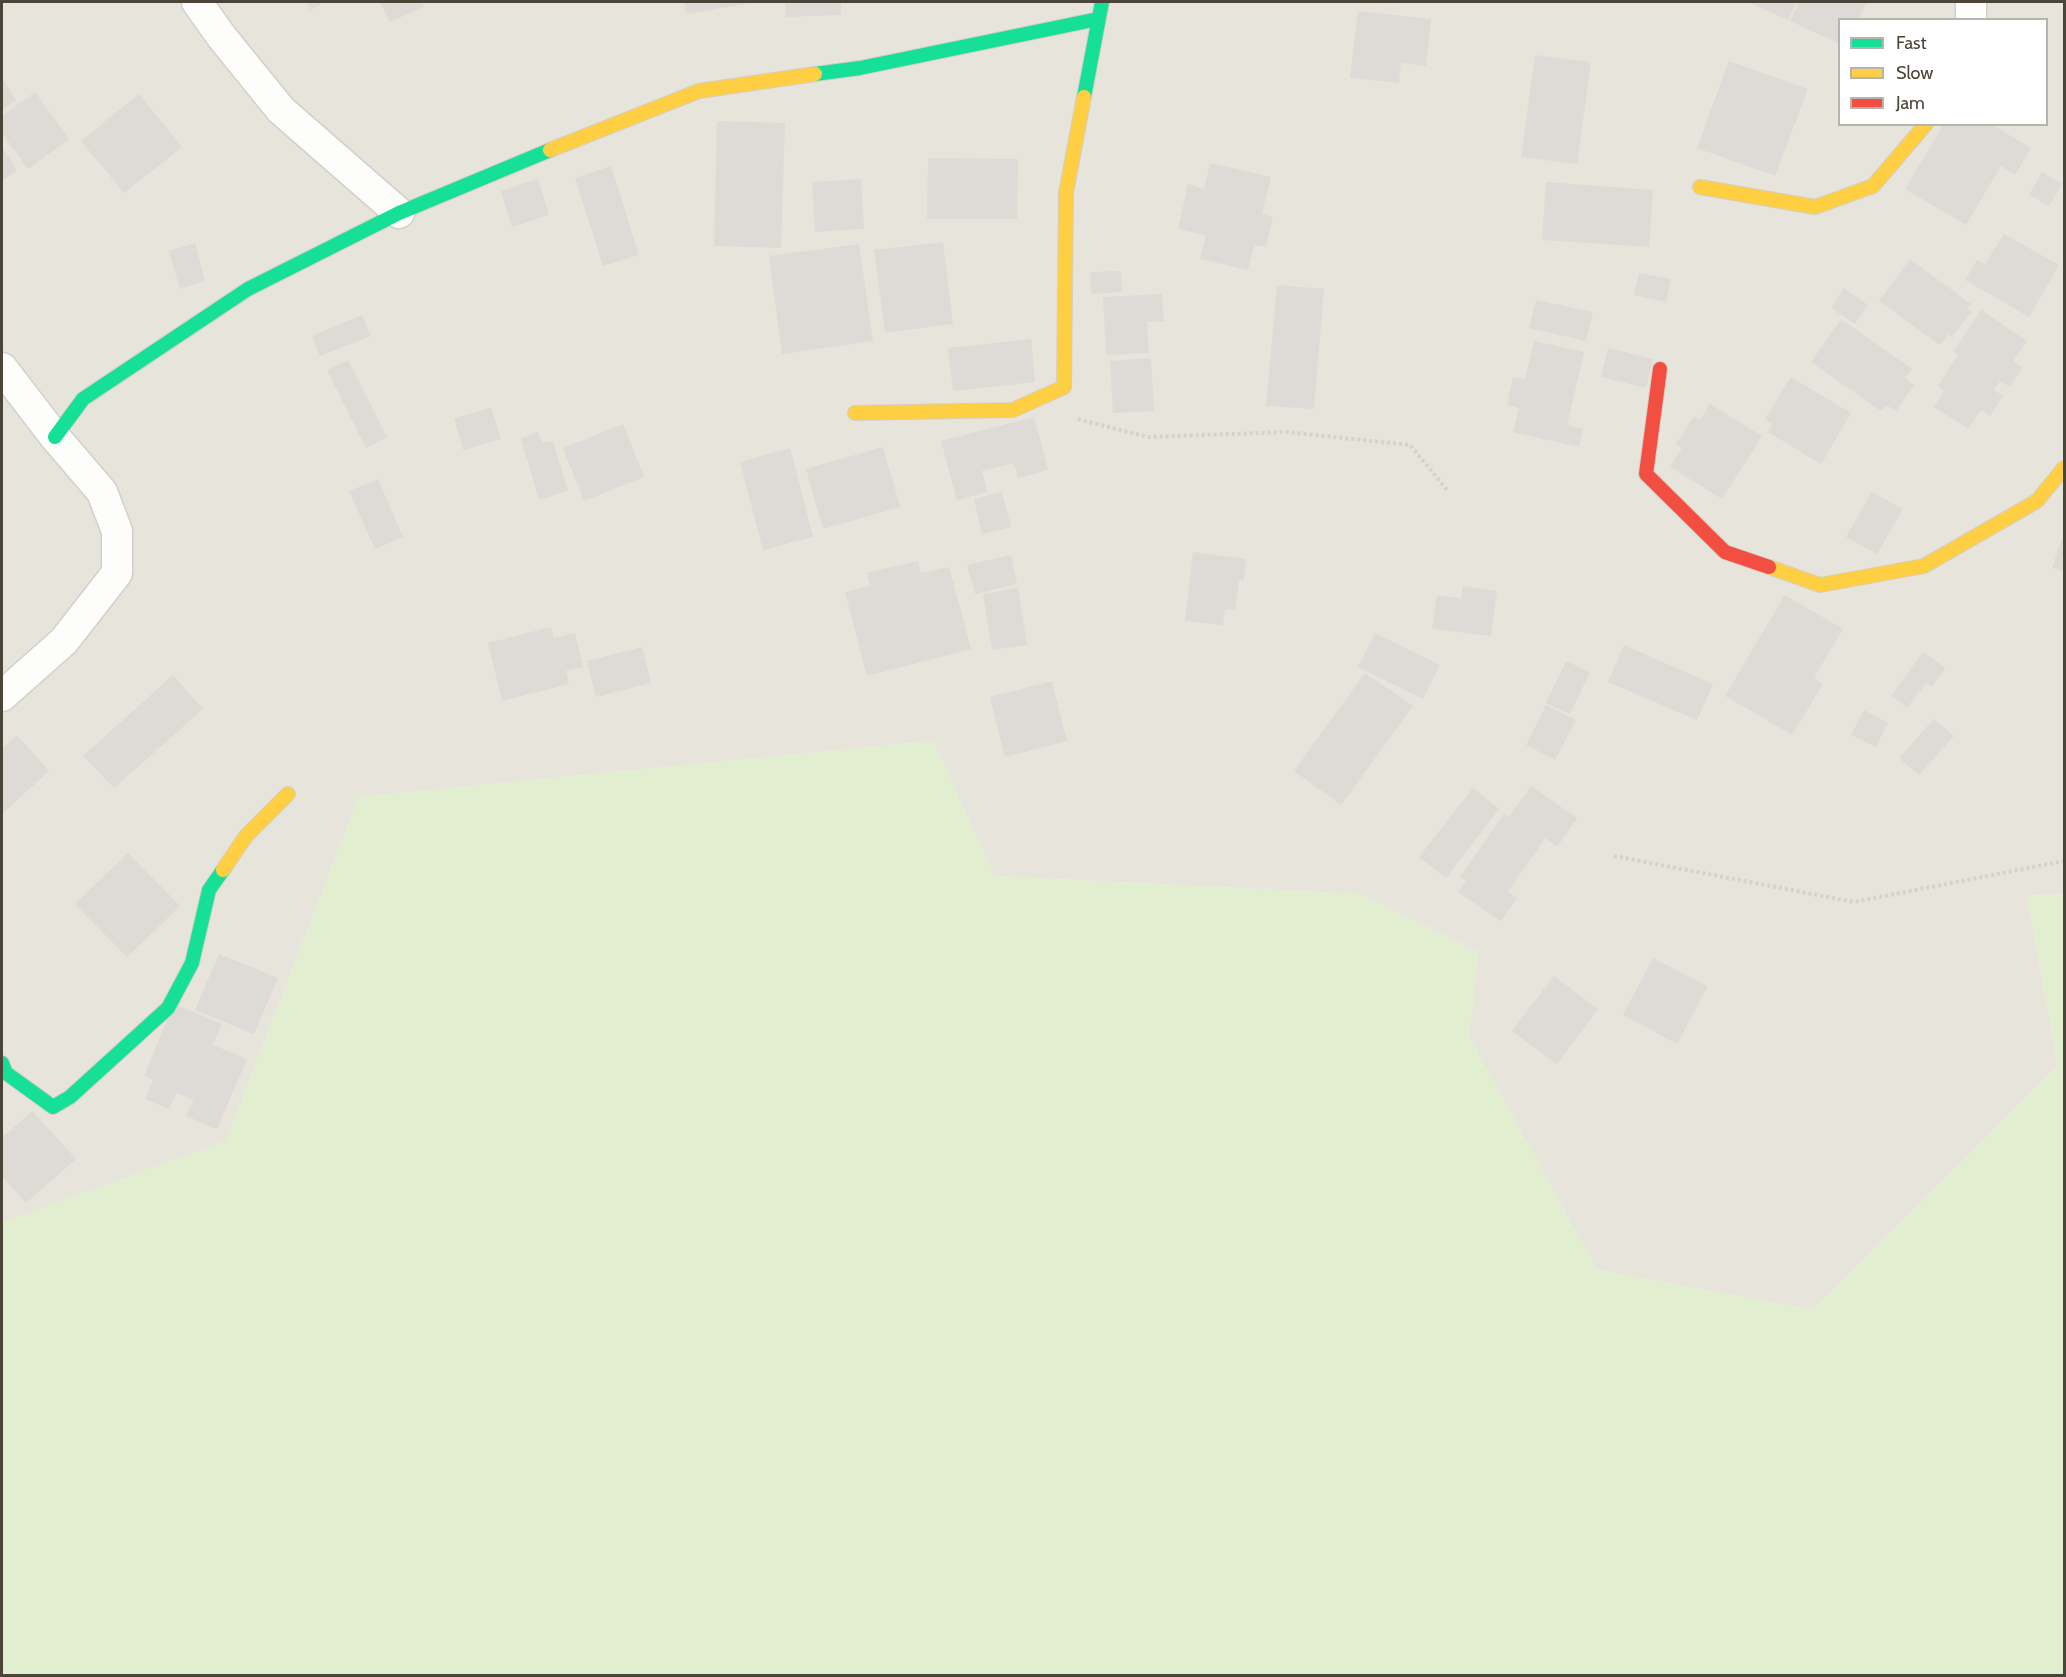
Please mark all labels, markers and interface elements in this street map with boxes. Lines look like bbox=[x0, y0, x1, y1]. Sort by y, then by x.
legend bbox=[1838, 18, 2048, 126]
text: Fast bbox=[1896, 32, 1927, 54]
text: Slow bbox=[1896, 62, 1933, 84]
text: Jam bbox=[1896, 92, 1925, 114]

